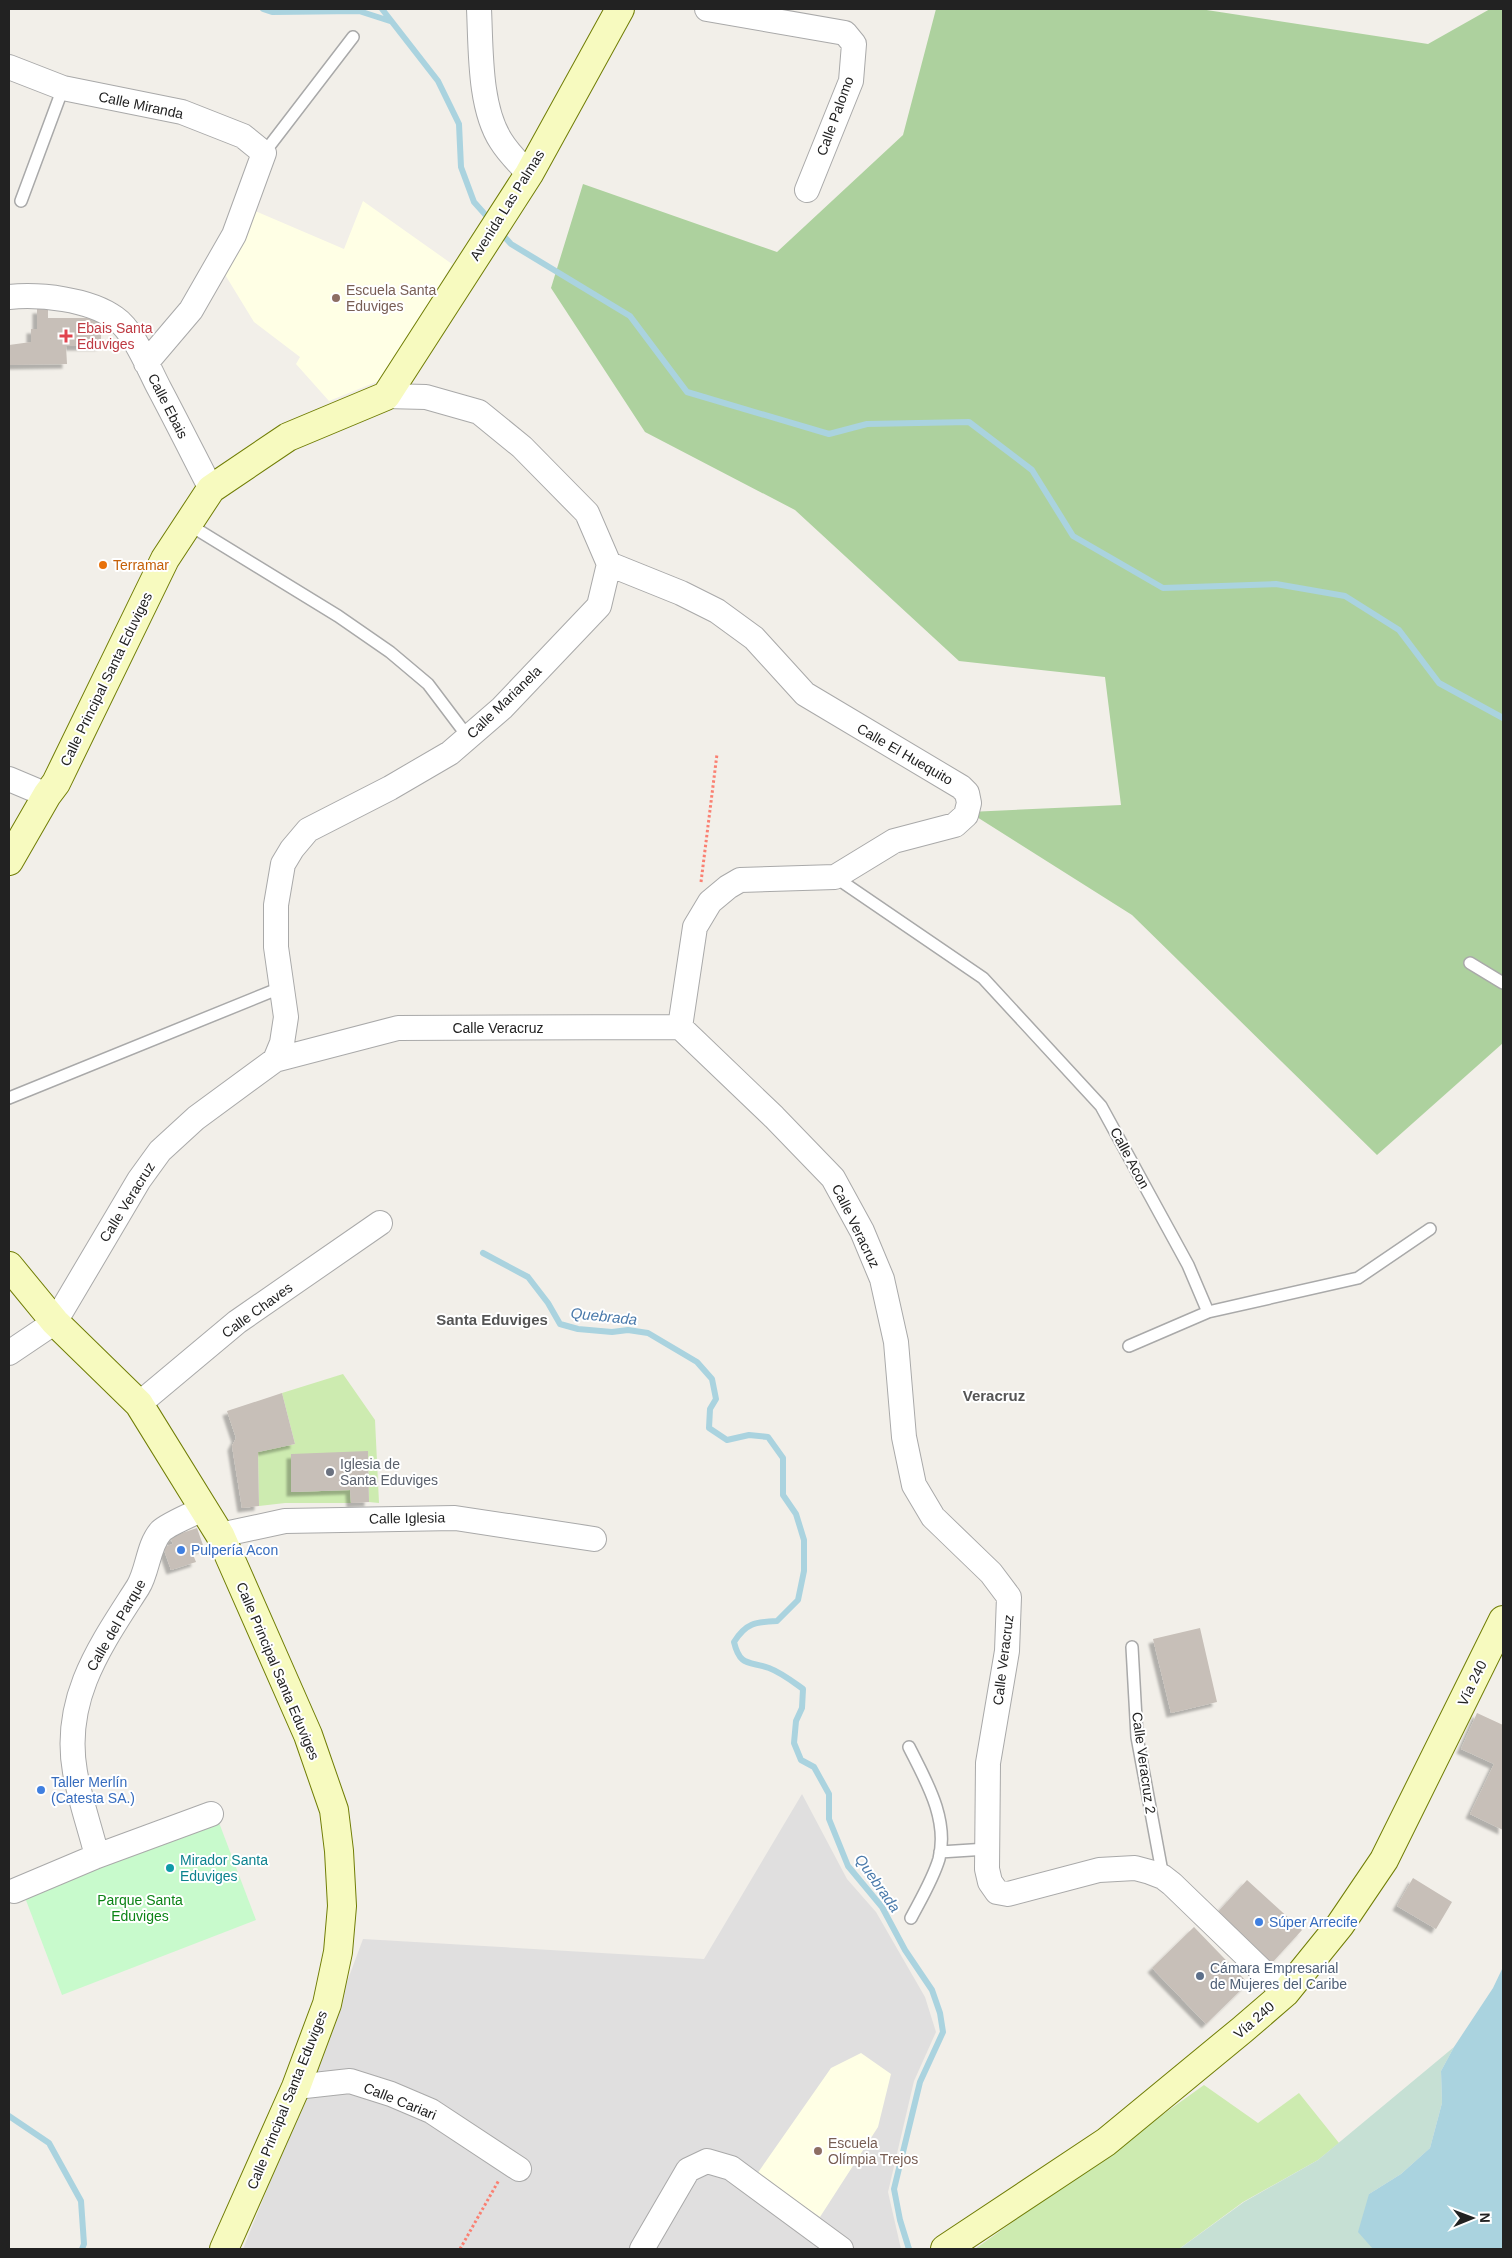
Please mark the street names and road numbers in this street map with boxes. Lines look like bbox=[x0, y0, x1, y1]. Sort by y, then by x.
street label: Calle Palomo bbox=[813, 74, 857, 158]
street label: Calle Miranda bbox=[97, 88, 185, 122]
street label: Avenida Las Palmas bbox=[466, 147, 548, 263]
street label: Calle Ebais bbox=[145, 371, 191, 441]
street label: Calle Principal Santa Eduviges bbox=[57, 589, 155, 769]
street label: Calle Marianela bbox=[463, 662, 545, 742]
street label: Calle El Huequito bbox=[854, 720, 956, 788]
street label: Calle Veracruz bbox=[452, 1020, 544, 1036]
street label: Calle Acon bbox=[1107, 1125, 1153, 1191]
street label: Calle Veracruz bbox=[96, 1159, 158, 1245]
street label: Calle Veracruz bbox=[829, 1182, 883, 1270]
street label: Calle Chaves bbox=[219, 1279, 295, 1341]
street label: Calle Iglesia bbox=[369, 1509, 445, 1527]
street label: Calle del Parque bbox=[83, 1576, 149, 1674]
street label: Calle Principal Santa Eduviges bbox=[233, 1580, 323, 1762]
street label: Calle Veracruz bbox=[990, 1614, 1016, 1706]
street label: Vía 240 bbox=[1454, 1658, 1490, 1708]
street label: Calle Veracruz 2 bbox=[1129, 1711, 1159, 1815]
street label: Vía 240 bbox=[1231, 1998, 1278, 2042]
street label: Calle Principal Santa Eduviges bbox=[244, 2008, 330, 2192]
street label: Calle Cariari bbox=[361, 2079, 439, 2123]

